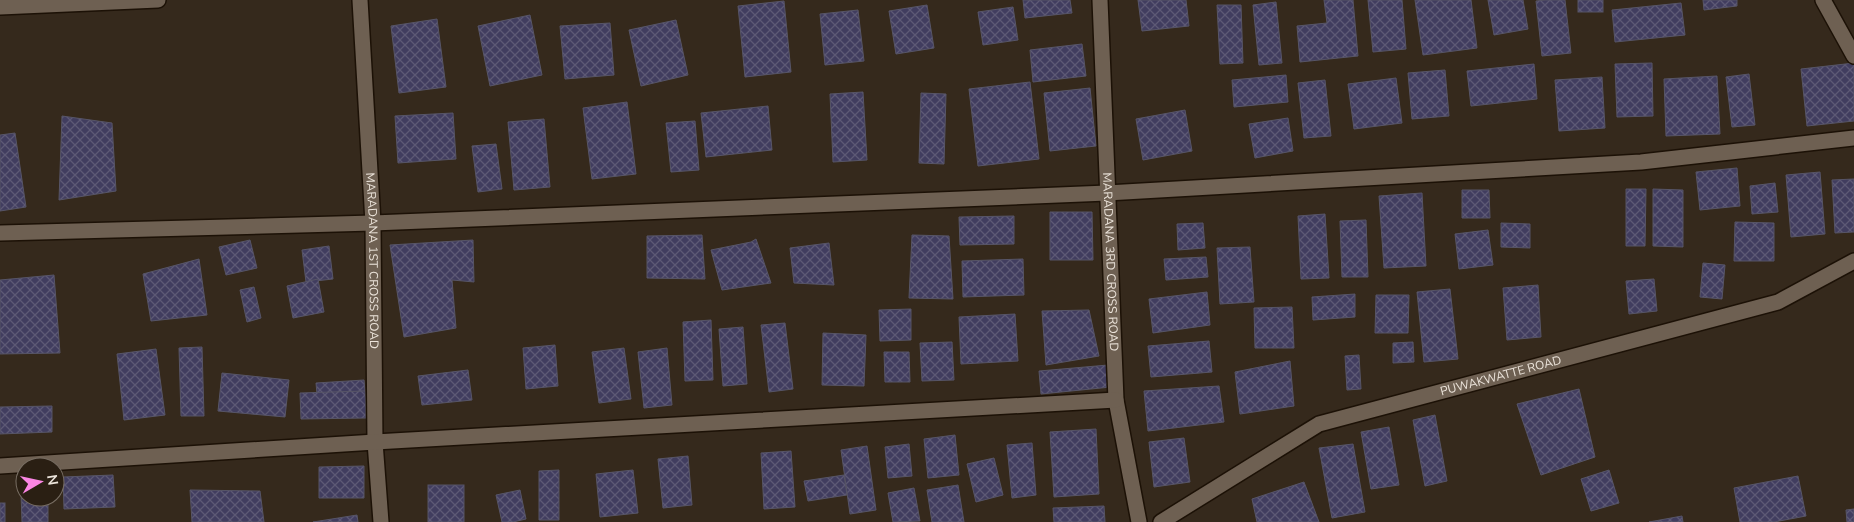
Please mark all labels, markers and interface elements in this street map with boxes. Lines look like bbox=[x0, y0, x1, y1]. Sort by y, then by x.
street label: MARADANA 1ST CROSS ROAD bbox=[362, 172, 382, 349]
street label: MARADANA 3RD CROSS ROAD bbox=[1099, 172, 1122, 352]
street label: PUWAKWATTE ROAD bbox=[1438, 352, 1563, 399]
north arrow bbox=[15, 457, 65, 507]
text: N bbox=[42, 473, 63, 487]

